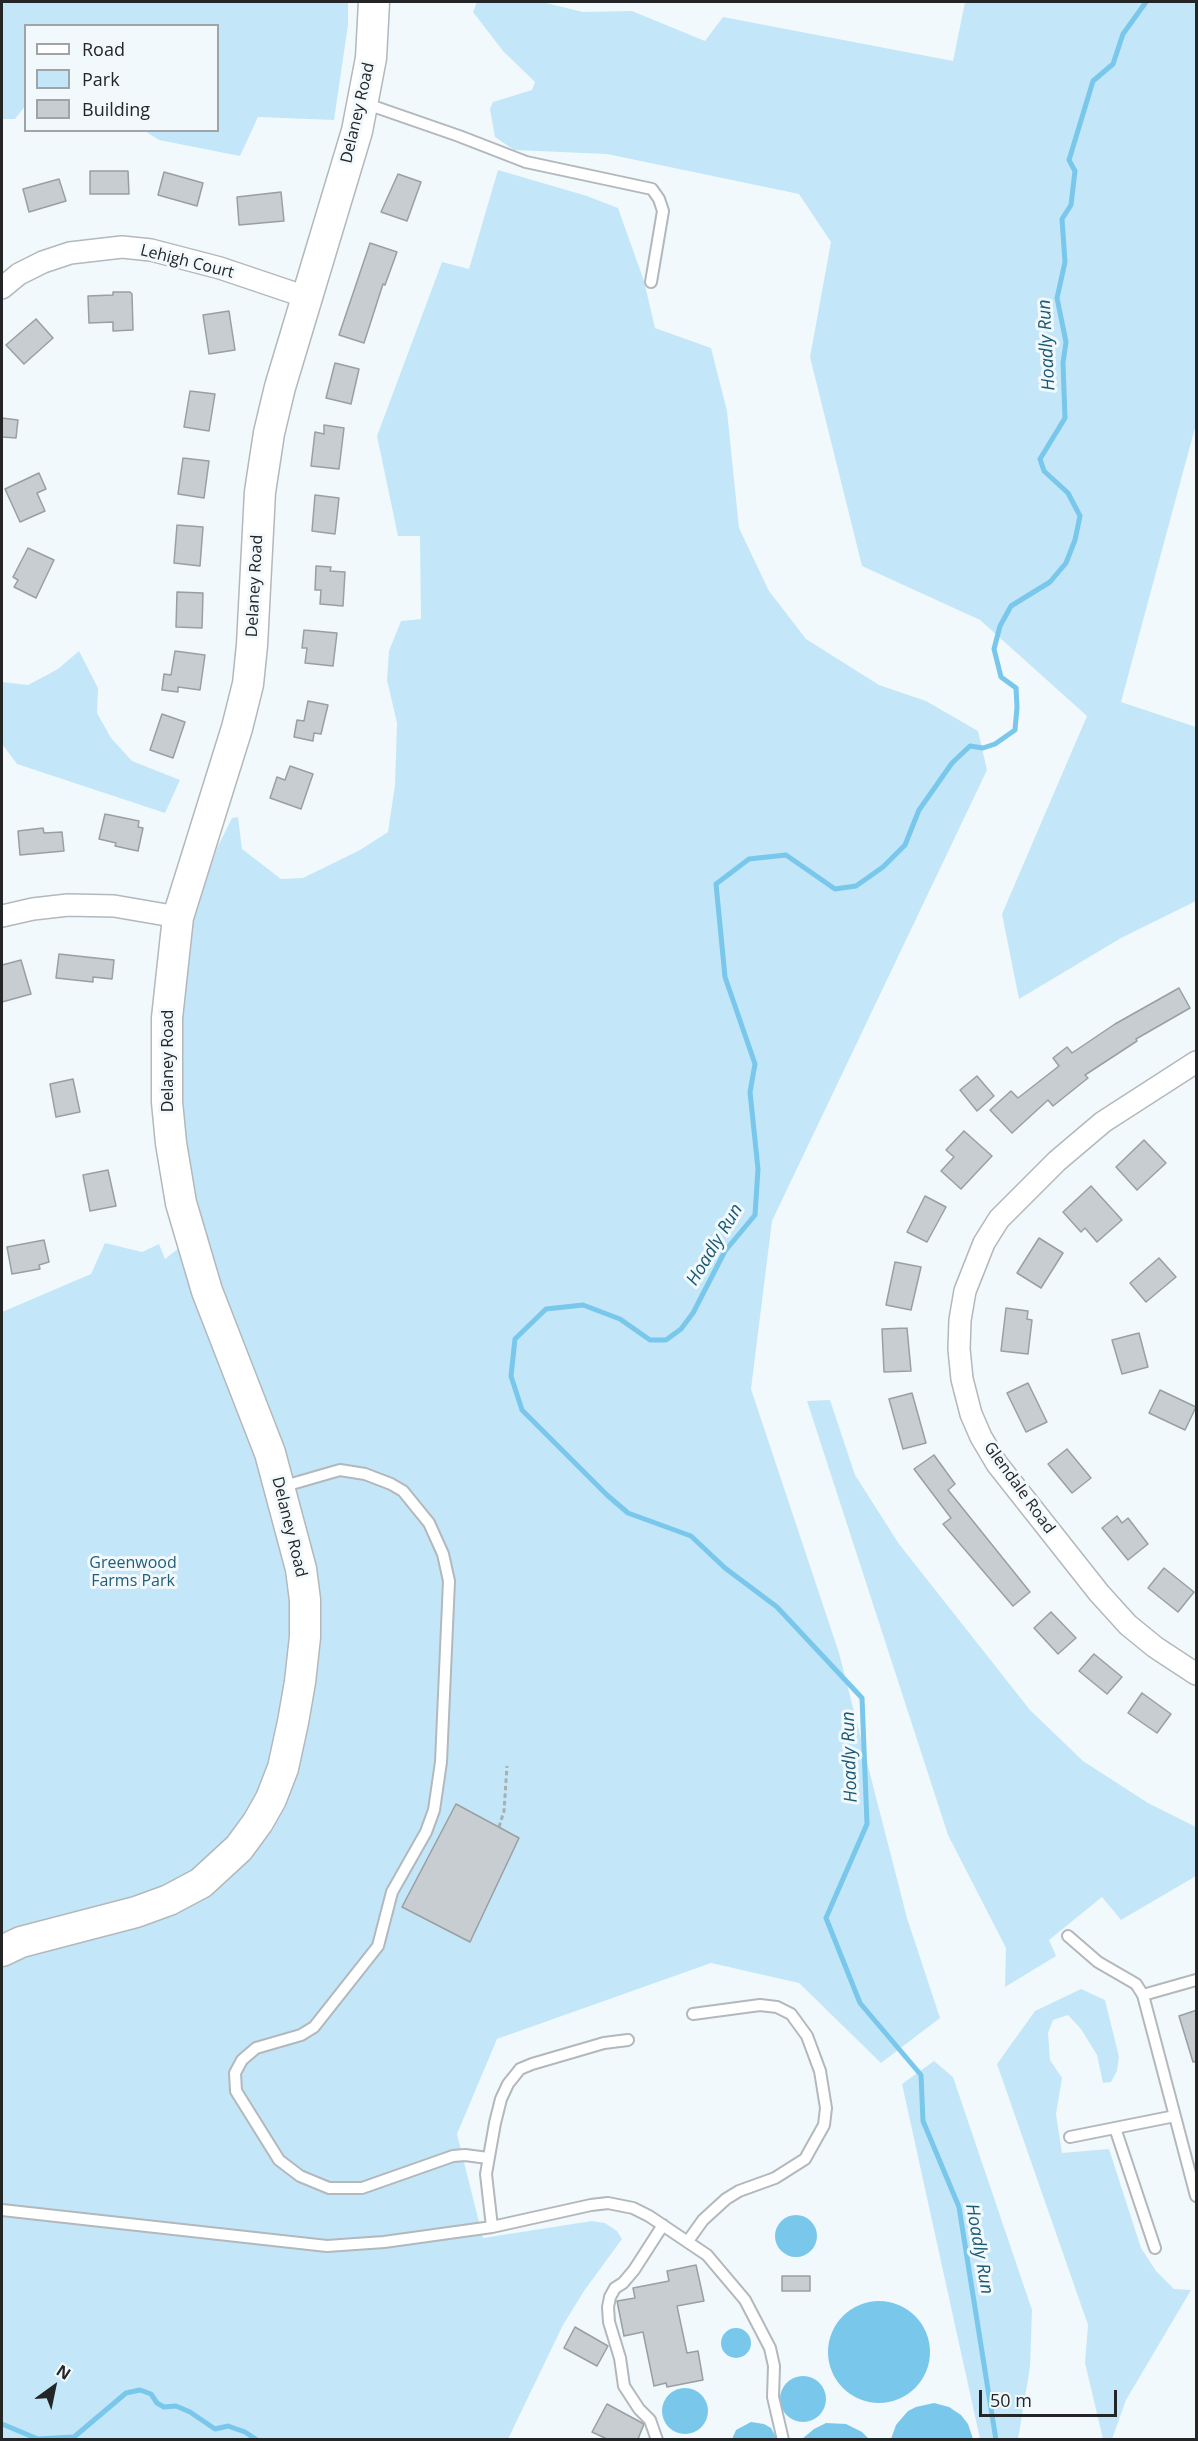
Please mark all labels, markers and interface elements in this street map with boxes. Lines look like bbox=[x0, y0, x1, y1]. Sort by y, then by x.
legend bbox=[24, 24, 219, 132]
text: Road bbox=[82, 37, 125, 61]
street label: Delaney Road bbox=[337, 61, 379, 165]
text: Park bbox=[82, 67, 120, 91]
text: Building bbox=[82, 97, 150, 121]
street label: Lehigh Court bbox=[138, 241, 236, 283]
water label: Hoadly Run bbox=[1034, 299, 1060, 391]
street label: Delaney Road bbox=[243, 534, 267, 638]
street label: Delaney Road bbox=[158, 1010, 178, 1112]
water label: Hoadly Run bbox=[682, 1200, 748, 1290]
street label: Glendale Road bbox=[979, 1438, 1059, 1538]
street label: Delaney Road bbox=[267, 1475, 311, 1579]
park label: Greenwood Farms Park bbox=[89, 1553, 177, 1591]
water label: Hoadly Run bbox=[838, 1711, 862, 1803]
water label: Hoadly Run bbox=[960, 2202, 998, 2296]
north arrow bbox=[24, 2357, 84, 2417]
text: N bbox=[52, 2359, 75, 2385]
scale bar bbox=[982, 2378, 1120, 2416]
text: 50 m bbox=[990, 2388, 1032, 2412]

